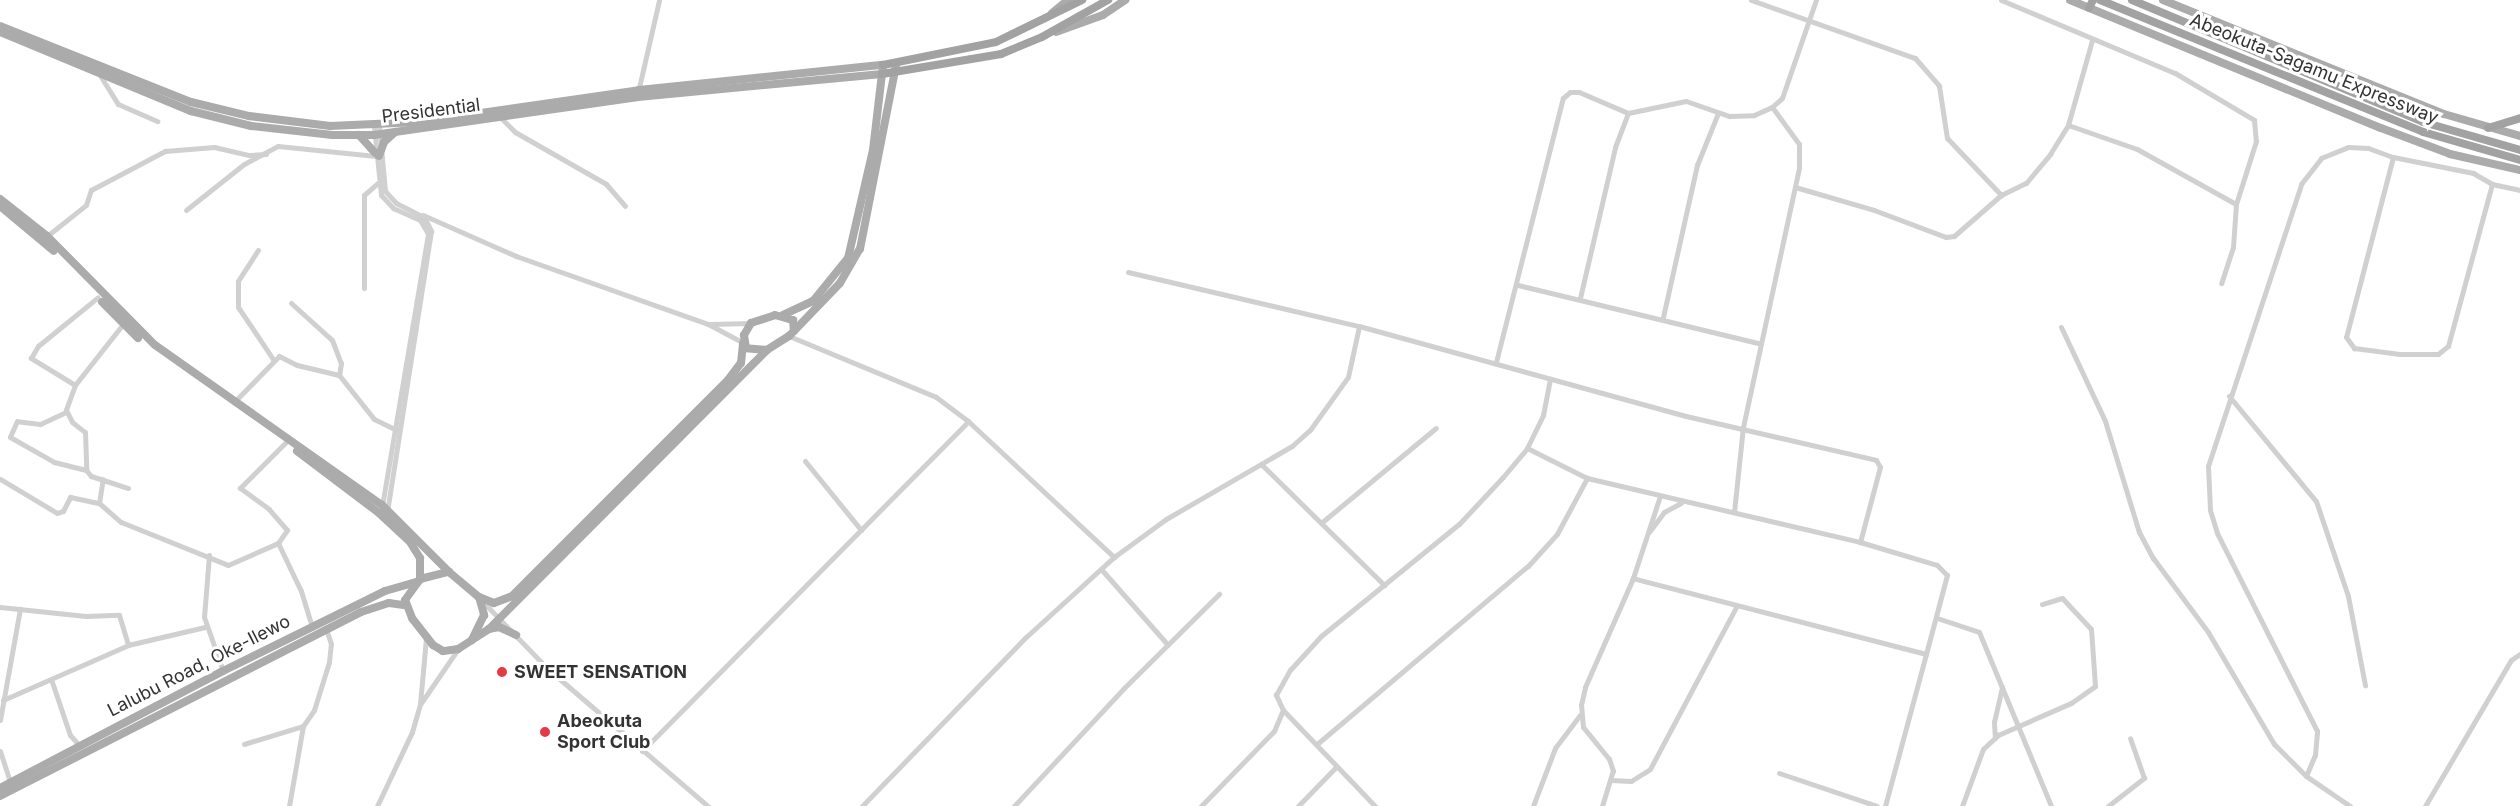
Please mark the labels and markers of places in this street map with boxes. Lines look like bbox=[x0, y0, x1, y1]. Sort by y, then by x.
place label: SWEET SENSATION bbox=[514, 661, 687, 683]
marker: SWEET SENSATION bbox=[495, 665, 509, 679]
place label: Abeokuta Sport Club bbox=[557, 711, 650, 754]
marker: Abeokuta Sport Club bbox=[538, 725, 552, 739]

